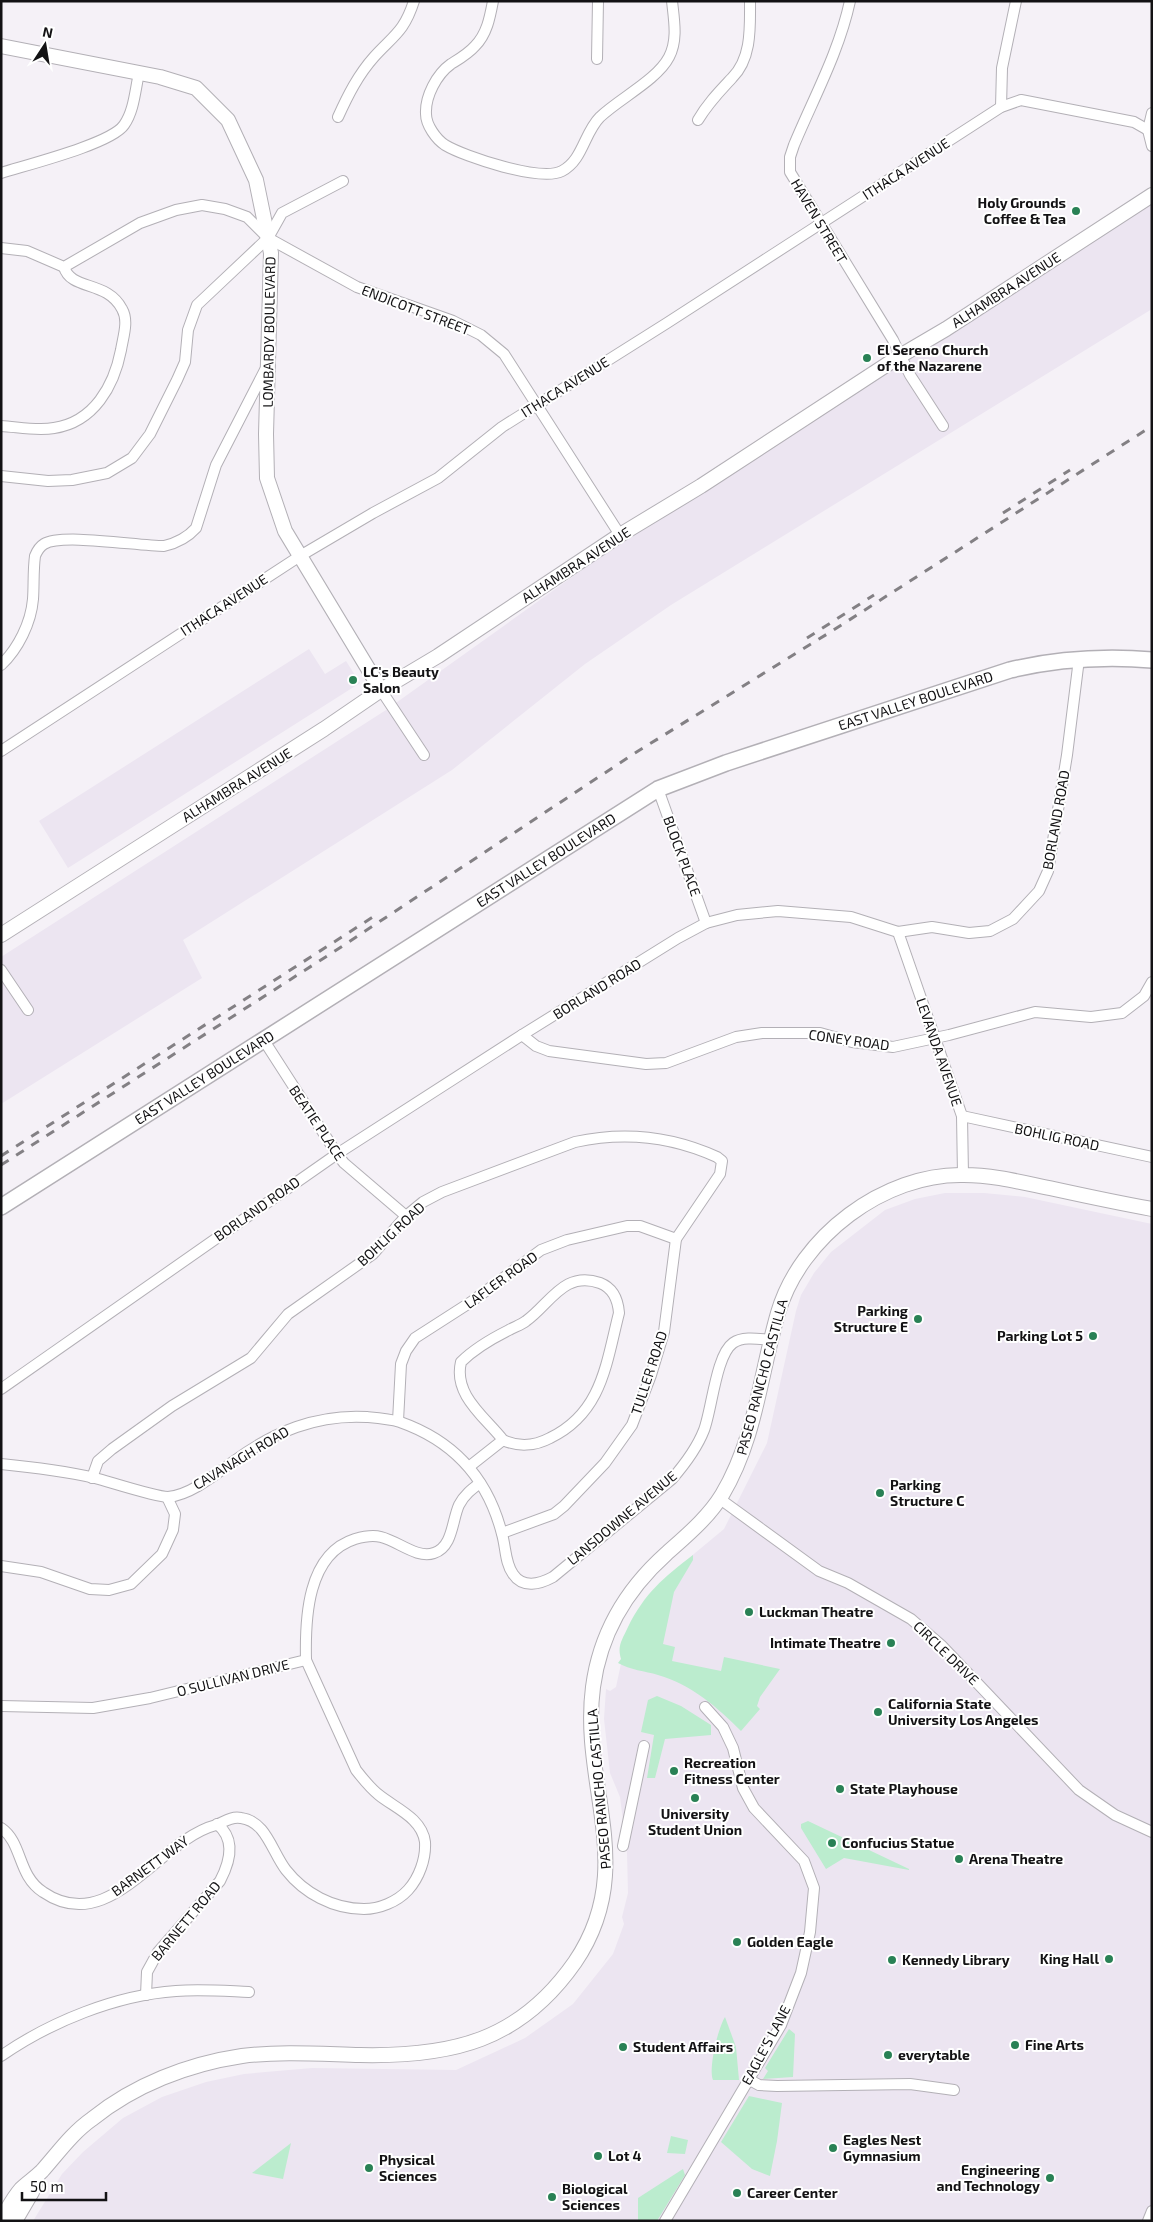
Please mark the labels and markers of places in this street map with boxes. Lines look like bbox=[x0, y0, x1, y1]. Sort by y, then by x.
place label: Holy Grounds Coffee & Tea bbox=[977, 194, 1066, 227]
marker: Holy Grounds Coffee & Tea bbox=[1070, 205, 1082, 217]
place label: El Sereno Church of the Nazarene bbox=[877, 341, 988, 374]
marker: El Sereno Church of the Nazarene bbox=[861, 352, 873, 364]
place label: LC's Beauty Salon bbox=[363, 663, 439, 696]
marker: LC's Beauty Salon bbox=[347, 674, 359, 686]
place label: Parking Structure E bbox=[834, 1302, 908, 1335]
marker: Parking Structure E bbox=[912, 1313, 924, 1325]
place label: Parking Lot 5 bbox=[997, 1327, 1083, 1344]
marker: Parking Lot 5 bbox=[1087, 1330, 1099, 1342]
place label: Parking Structure C bbox=[890, 1476, 964, 1509]
marker: Parking Structure C bbox=[874, 1487, 886, 1499]
place label: Luckman Theatre bbox=[759, 1603, 874, 1620]
marker: Luckman Theatre bbox=[743, 1606, 755, 1618]
place label: Intimate Theatre bbox=[770, 1634, 881, 1651]
marker: Intimate Theatre bbox=[885, 1637, 897, 1649]
place label: California State University Los Angeles bbox=[888, 1695, 1039, 1728]
marker: California State University Los Angeles bbox=[872, 1706, 884, 1718]
place label: Recreation Fitness Center bbox=[684, 1754, 780, 1787]
marker: Recreation Fitness Center bbox=[668, 1765, 680, 1777]
place label: State Playhouse bbox=[850, 1780, 958, 1797]
marker: State Playhouse bbox=[834, 1783, 846, 1795]
marker: University Student Union bbox=[689, 1792, 701, 1804]
place label: University Student Union bbox=[648, 1805, 742, 1838]
place label: Confucius Statue bbox=[842, 1834, 955, 1851]
marker: Confucius Statue bbox=[826, 1837, 838, 1849]
place label: Arena Theatre bbox=[969, 1850, 1063, 1867]
marker: Arena Theatre bbox=[953, 1853, 965, 1865]
place label: Golden Eagle bbox=[747, 1933, 833, 1950]
marker: Golden Eagle bbox=[731, 1936, 743, 1948]
place label: King Hall bbox=[1040, 1950, 1099, 1967]
place label: Kennedy Library bbox=[902, 1951, 1010, 1968]
marker: King Hall bbox=[1103, 1953, 1115, 1965]
marker: Kennedy Library bbox=[886, 1954, 898, 1966]
place label: Fine Arts bbox=[1025, 2036, 1084, 2053]
place label: Student Affairs bbox=[633, 2038, 733, 2055]
marker: Fine Arts bbox=[1009, 2039, 1021, 2051]
marker: Student Affairs bbox=[617, 2041, 629, 2053]
place label: everytable bbox=[898, 2046, 970, 2063]
marker: everytable bbox=[882, 2049, 894, 2061]
place label: Eagles Nest Gymnasium bbox=[843, 2131, 922, 2164]
marker: Eagles Nest Gymnasium bbox=[827, 2142, 839, 2154]
place label: Lot 4 bbox=[608, 2147, 641, 2164]
marker: Lot 4 bbox=[592, 2150, 604, 2162]
place label: Physical Sciences bbox=[379, 2151, 437, 2184]
place label: Engineering and Technology bbox=[936, 2161, 1040, 2194]
marker: Physical Sciences bbox=[363, 2162, 375, 2174]
marker: Engineering and Technology bbox=[1044, 2172, 1056, 2184]
place label: Biological Sciences bbox=[562, 2180, 628, 2213]
place label: Career Center bbox=[747, 2184, 838, 2201]
marker: Career Center bbox=[731, 2187, 743, 2199]
marker: Biological Sciences bbox=[546, 2191, 558, 2203]

